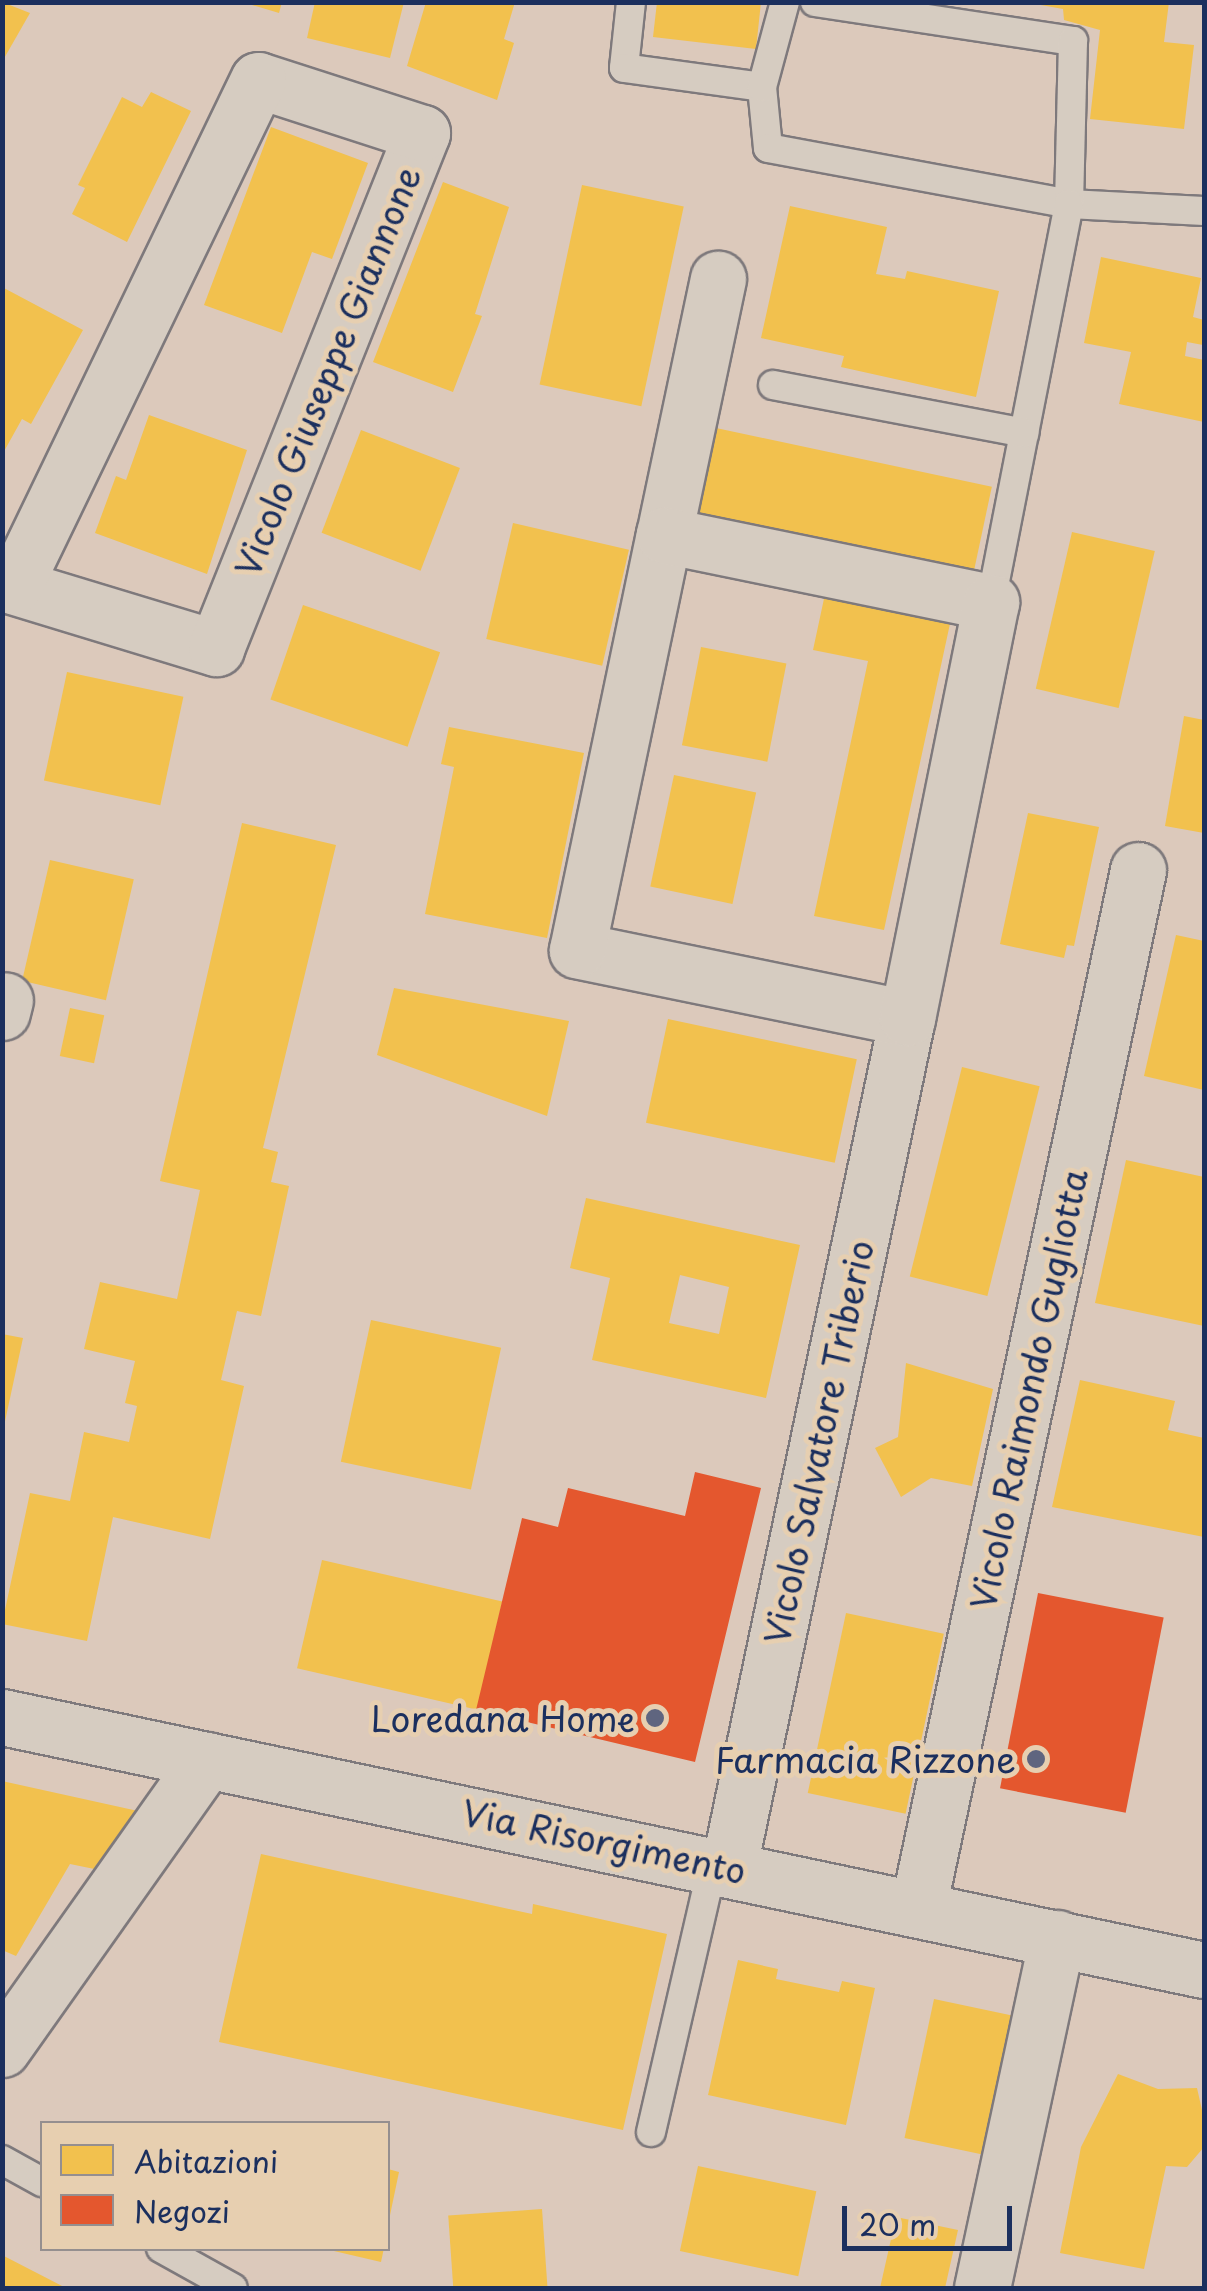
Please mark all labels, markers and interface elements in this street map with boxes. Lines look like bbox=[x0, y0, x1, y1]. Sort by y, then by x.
street label: Vicolo Giuseppe Giannone bbox=[225, 159, 429, 583]
street label: Vicolo Raimondo Gugliotta bbox=[961, 1166, 1095, 1612]
street label: Vicolo Salvatore Triberio bbox=[755, 1236, 881, 1648]
place label: Loredana Home bbox=[368, 1697, 635, 1739]
marker: Loredana Home bbox=[644, 1707, 666, 1729]
place label: Farmacia Rizzone bbox=[716, 1738, 1016, 1780]
marker: Farmacia Rizzone bbox=[1025, 1748, 1047, 1770]
street label: Via Risorgimento bbox=[459, 1791, 749, 1891]
legend bbox=[40, 2121, 390, 2251]
text: Abitazioni bbox=[134, 2138, 278, 2183]
scale bar bbox=[847, 2186, 1017, 2248]
text: Negozi bbox=[134, 2188, 230, 2233]
text: 20 m bbox=[859, 2201, 936, 2246]

